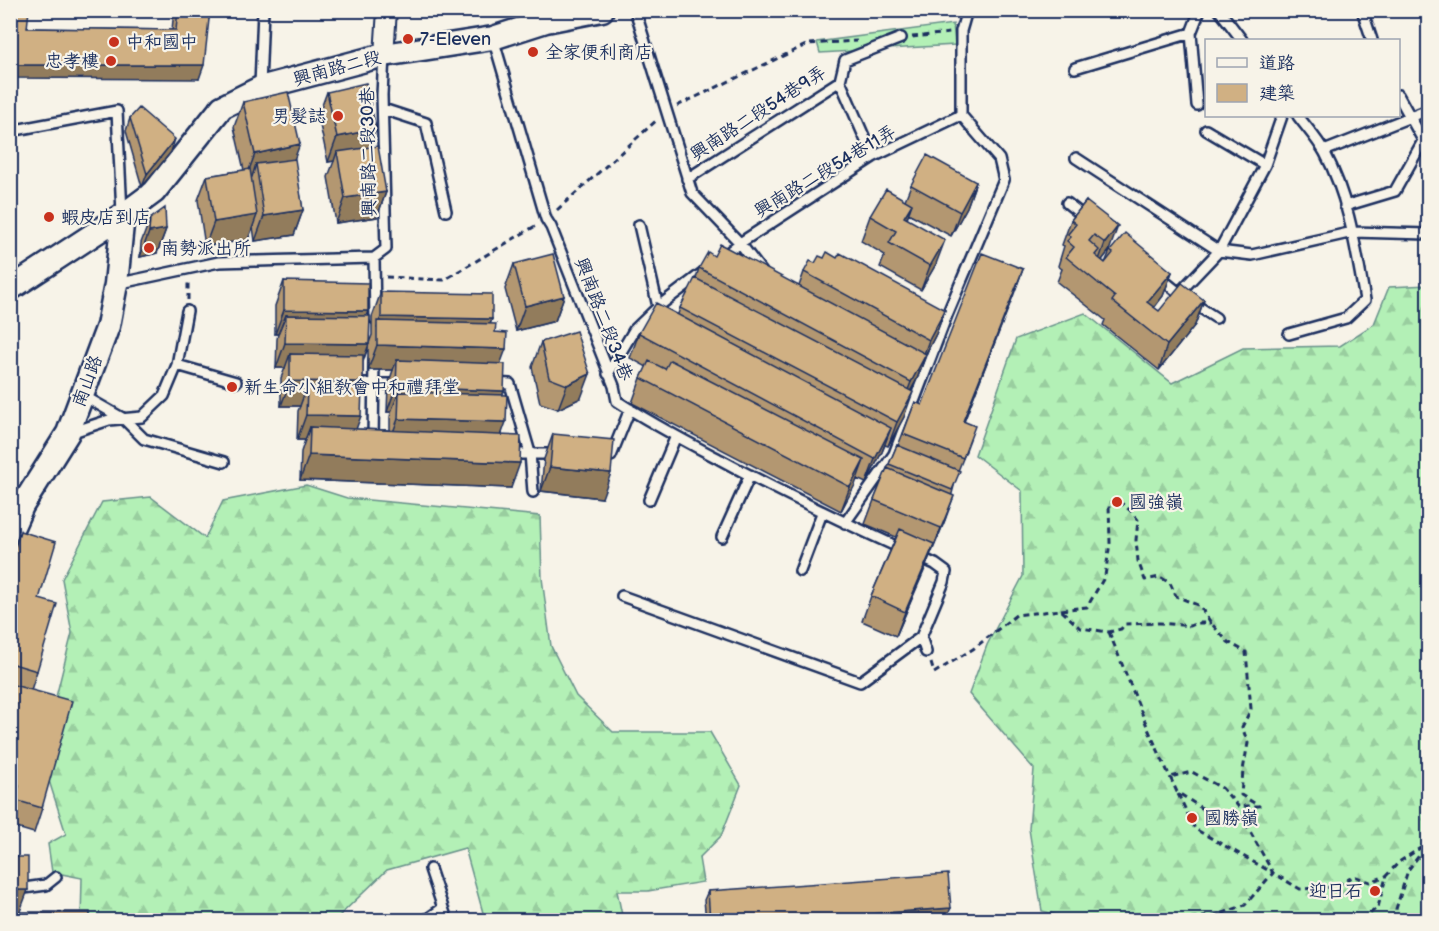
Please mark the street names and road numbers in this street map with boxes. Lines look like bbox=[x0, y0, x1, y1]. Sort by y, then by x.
street label: 興南路二段 bbox=[291, 47, 383, 90]
street label: 興南路二段54巷9弄 bbox=[686, 62, 830, 165]
street label: 興南路二段30巷 bbox=[357, 87, 380, 217]
street label: 興南路二段54巷11弄 bbox=[751, 121, 900, 222]
street label: 興南路二段34巷 bbox=[570, 255, 637, 384]
street label: 南山路 bbox=[68, 352, 107, 410]

